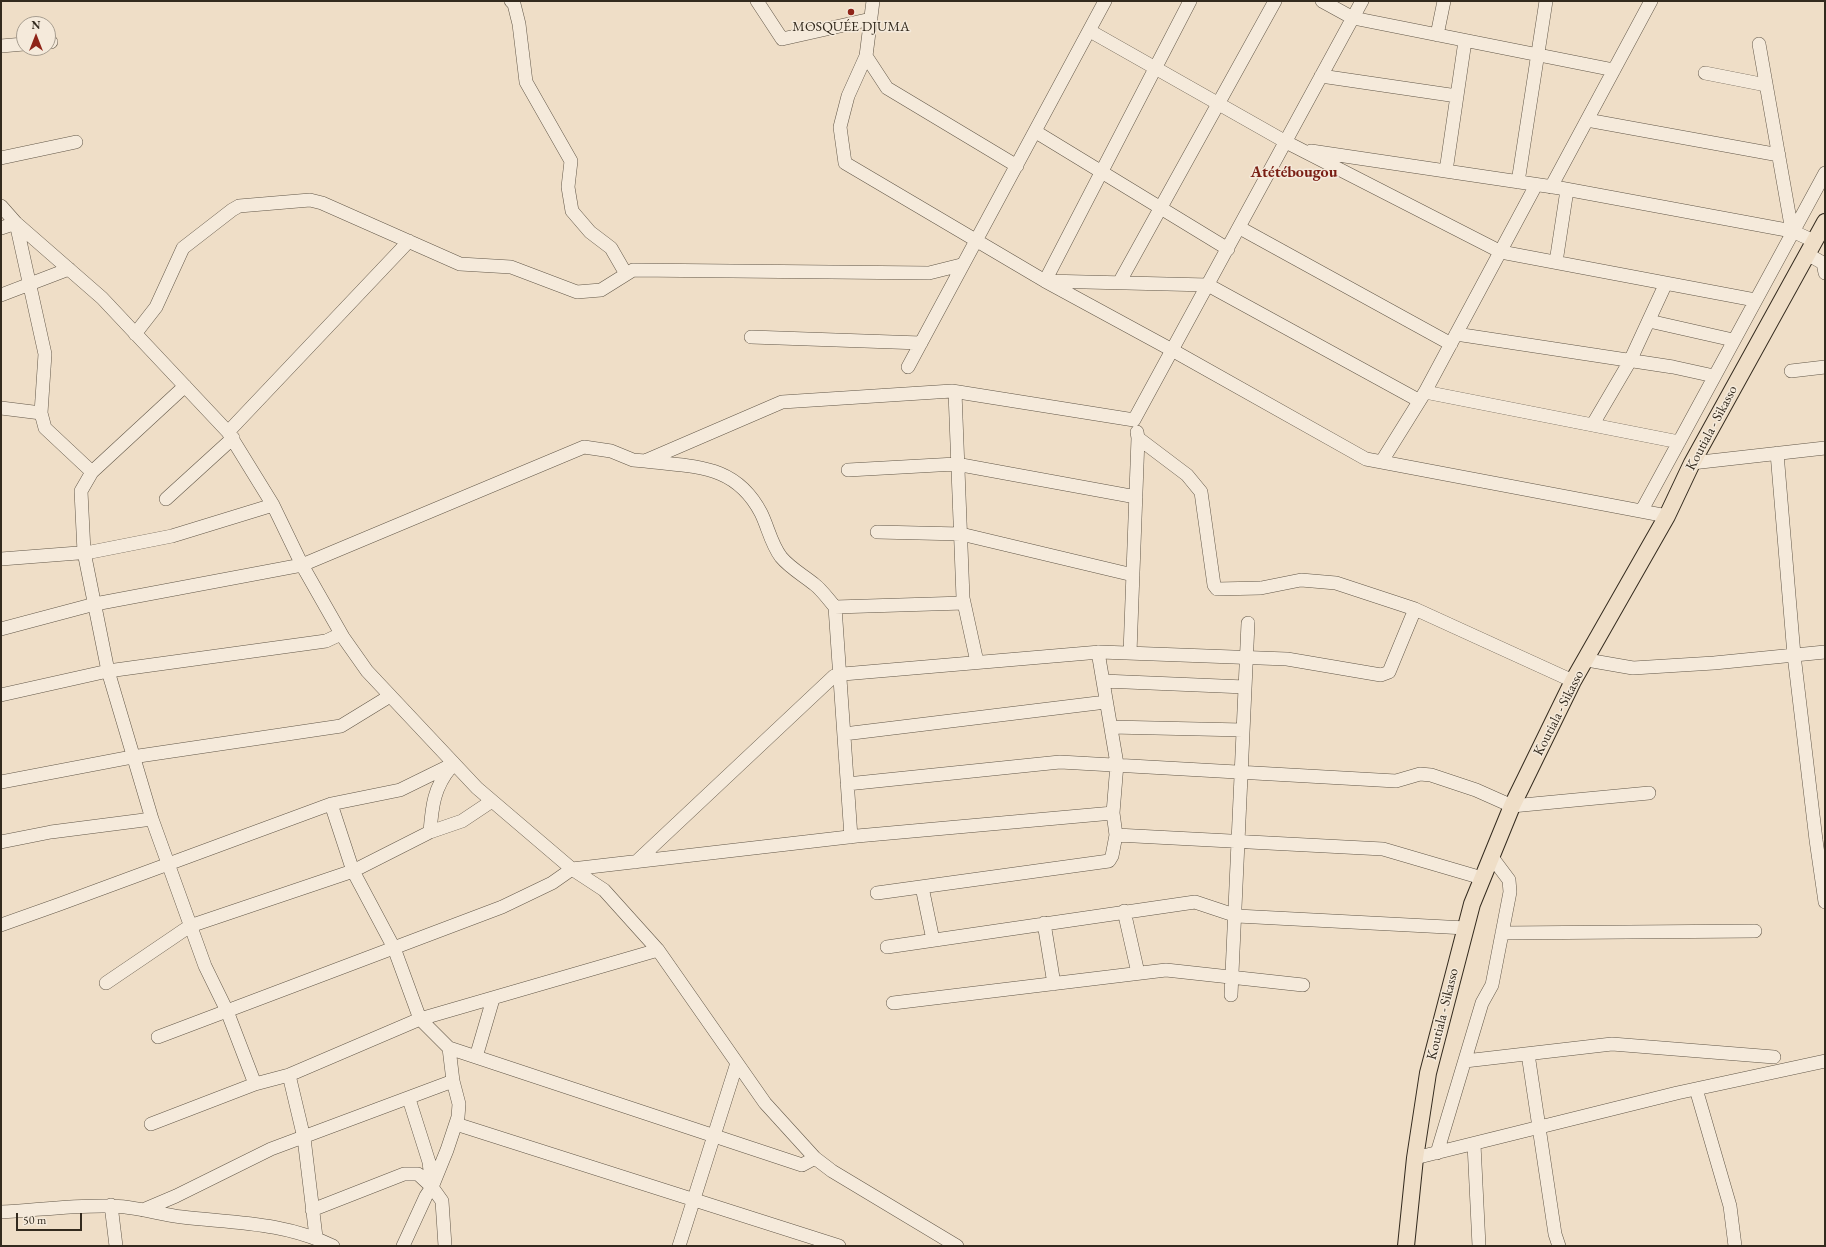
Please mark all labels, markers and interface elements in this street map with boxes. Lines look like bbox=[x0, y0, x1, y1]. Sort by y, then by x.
marker: MOSQUÉE DJUMA bbox=[846, 7, 856, 17]
north arrow bbox=[16, 16, 56, 56]
text: N bbox=[32, 18, 40, 32]
place label: MOSQUÉE DJUMA bbox=[792, 19, 910, 35]
district label: Atétébougou bbox=[1251, 163, 1337, 183]
street label: Koutiala - Sikasso bbox=[1683, 383, 1741, 473]
street label: Koutiala - Sikasso bbox=[1530, 667, 1588, 759]
street label: Koutiala - Sikasso bbox=[1424, 967, 1462, 1061]
scale bar bbox=[18, 1205, 84, 1231]
text: 50 m bbox=[23, 1212, 46, 1228]

